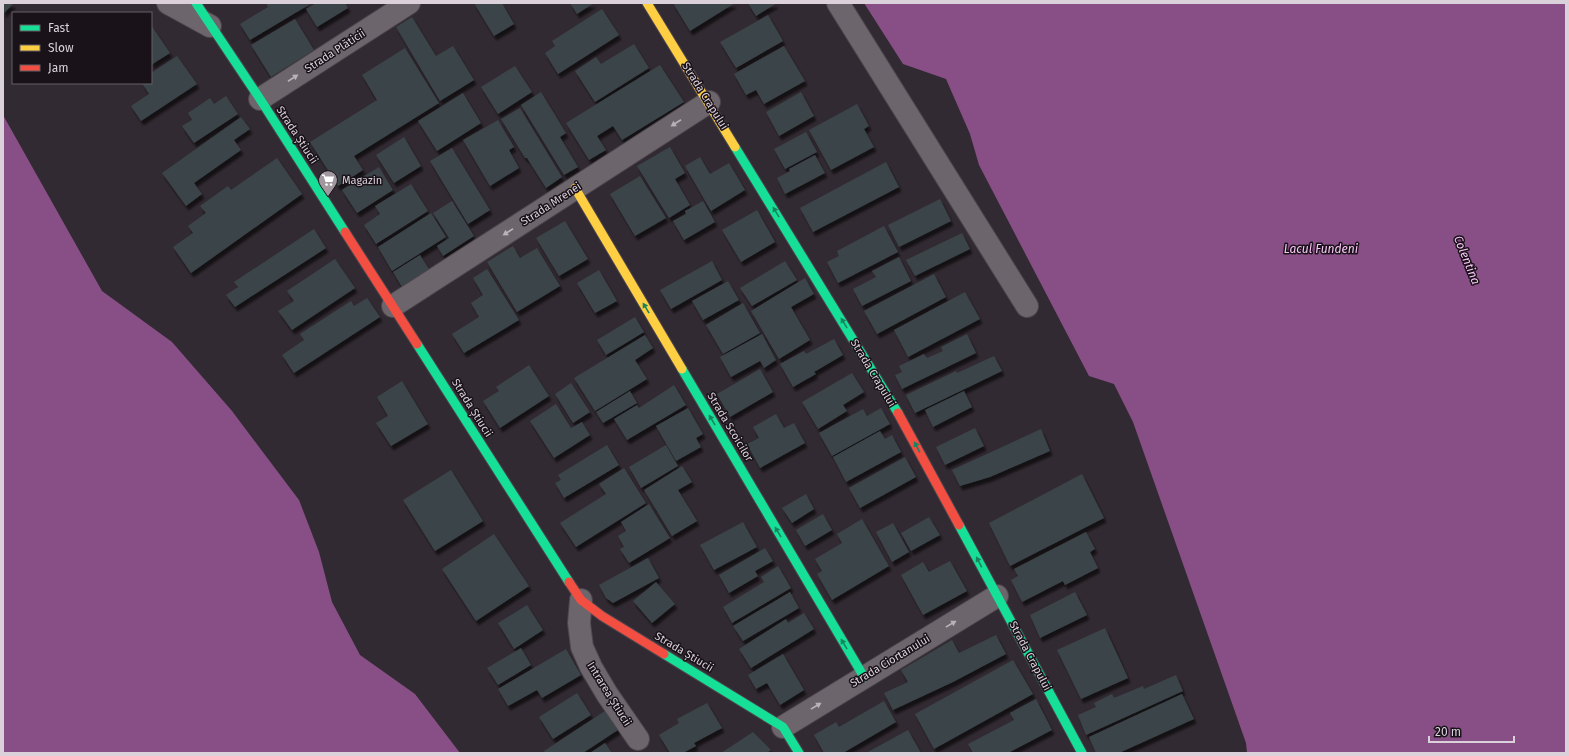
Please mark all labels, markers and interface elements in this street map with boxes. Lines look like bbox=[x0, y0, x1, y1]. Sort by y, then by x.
legend bbox=[12, 12, 152, 84]
text: Fast bbox=[48, 21, 70, 35]
street label: Strada Plăticii bbox=[302, 27, 368, 75]
text: Slow bbox=[48, 41, 74, 55]
street label: Strada Crapului bbox=[679, 60, 731, 132]
text: Jam bbox=[48, 61, 68, 75]
one-way arrow bbox=[288, 74, 298, 82]
street label: Strada Știucii bbox=[274, 104, 320, 166]
one-way arrow bbox=[670, 120, 682, 127]
supermarket icon: Magazin bbox=[317, 169, 339, 197]
place label: Magazin bbox=[342, 174, 382, 187]
street label: Strada Mrenei bbox=[518, 180, 584, 228]
one-way arrow bbox=[772, 207, 780, 217]
one-way arrow bbox=[502, 228, 514, 235]
water label: Colentina bbox=[1451, 234, 1483, 287]
water label: Lacul Fundeni bbox=[1284, 242, 1359, 256]
one-way arrow bbox=[642, 302, 649, 314]
one-way arrow bbox=[840, 318, 847, 329]
street label: Strada Crapului bbox=[848, 337, 898, 409]
street label: Strada Știucii bbox=[449, 376, 495, 440]
street label: Strada Scoicilor bbox=[704, 390, 756, 464]
one-way arrow bbox=[708, 414, 715, 426]
one-way arrow bbox=[914, 441, 920, 453]
one-way arrow bbox=[774, 526, 781, 538]
one-way arrow bbox=[975, 556, 982, 568]
street label: Strada Crapului bbox=[1006, 619, 1054, 693]
one-way arrow bbox=[946, 620, 956, 628]
street label: Strada Știucii bbox=[652, 629, 716, 675]
street label: Strada Ciortanului bbox=[848, 632, 932, 690]
one-way arrow bbox=[840, 638, 847, 650]
street label: Intrarea Știucii bbox=[584, 660, 634, 728]
one-way arrow bbox=[811, 703, 822, 710]
scale bar bbox=[1429, 718, 1514, 744]
text: 20 m bbox=[1435, 725, 1461, 739]

